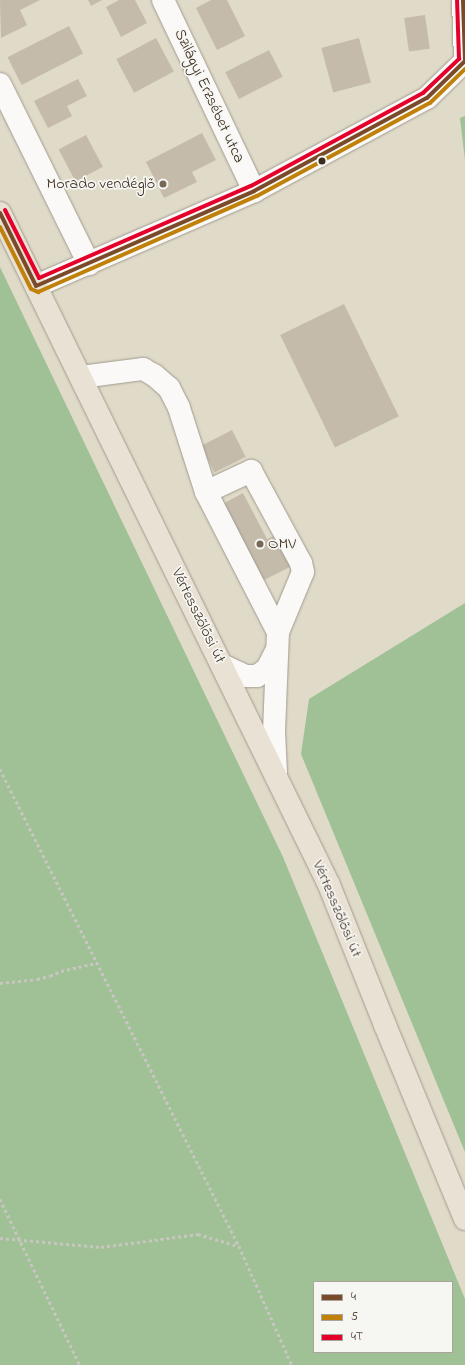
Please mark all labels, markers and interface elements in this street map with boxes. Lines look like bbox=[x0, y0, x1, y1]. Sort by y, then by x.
street label: Szilágyi Erzsébet utca bbox=[170, 26, 248, 166]
unlabelled marker bbox=[317, 156, 327, 166]
place label: Morado vendéglő bbox=[47, 174, 155, 194]
marker: Morado vendéglő bbox=[158, 179, 168, 189]
place label: OMV bbox=[268, 534, 296, 554]
marker: OMV bbox=[255, 539, 265, 549]
street label: Vértesszőlősi út bbox=[167, 565, 229, 667]
street label: Vértesszőlősi út bbox=[308, 858, 366, 960]
legend bbox=[313, 1281, 453, 1353]
text: 4 bbox=[351, 1288, 356, 1306]
text: 5 bbox=[351, 1308, 358, 1326]
text: 4T bbox=[351, 1328, 363, 1346]

